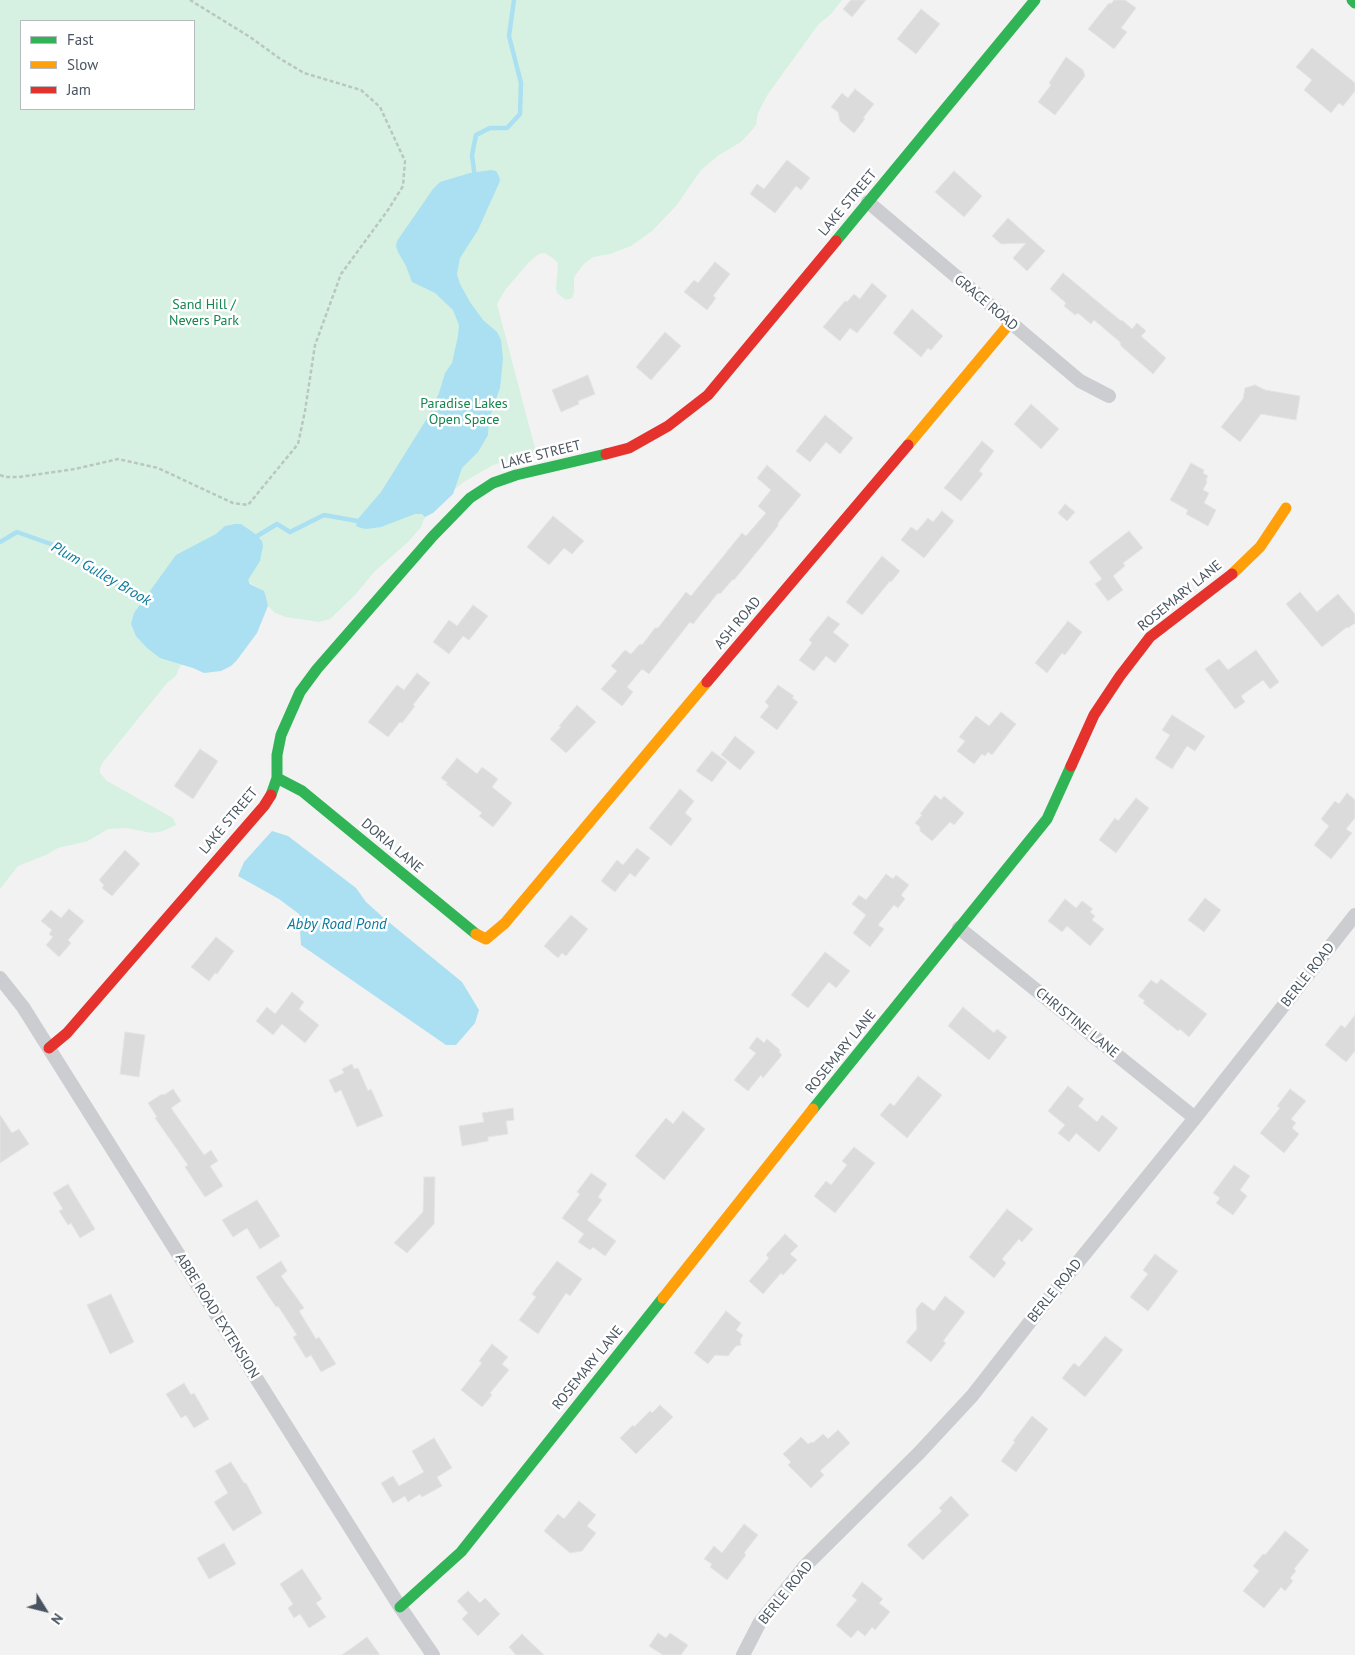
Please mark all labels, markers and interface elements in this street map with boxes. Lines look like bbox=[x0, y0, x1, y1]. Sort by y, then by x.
legend bbox=[20, 20, 195, 110]
text: Fast bbox=[67, 30, 94, 49]
text: Slow bbox=[67, 55, 98, 74]
text: Jam bbox=[67, 80, 91, 99]
street label: LAKE STREET bbox=[815, 166, 881, 240]
street label: GRACE ROAD bbox=[951, 272, 1021, 334]
park label: Sand Hill / Nevers Park bbox=[169, 297, 239, 330]
park label: Paradise Lakes Open Space bbox=[420, 396, 508, 428]
street label: LAKE STREET bbox=[499, 437, 583, 473]
water label: Plum Gulley Brook bbox=[48, 538, 154, 610]
street label: ROSEMARY LANE bbox=[1135, 557, 1225, 635]
street label: ASH ROAD bbox=[711, 593, 765, 653]
street label: LAKE STREET bbox=[196, 784, 262, 858]
street label: DORIA LANE bbox=[358, 815, 426, 877]
water label: Abby Road Pond bbox=[287, 916, 387, 934]
street label: BERLE ROAD bbox=[1278, 940, 1338, 1010]
street label: CHRISTINE LANE bbox=[1032, 984, 1122, 1062]
street label: ROSEMARY LANE bbox=[802, 1007, 880, 1097]
street label: ABBE ROAD EXTENSION bbox=[172, 1250, 262, 1382]
street label: BERLE ROAD bbox=[1024, 1256, 1086, 1326]
street label: ROSEMARY LANE bbox=[549, 1323, 627, 1413]
street label: BERLE ROAD bbox=[755, 1558, 817, 1628]
north arrow bbox=[20, 1585, 70, 1635]
text: N bbox=[47, 1610, 67, 1628]

